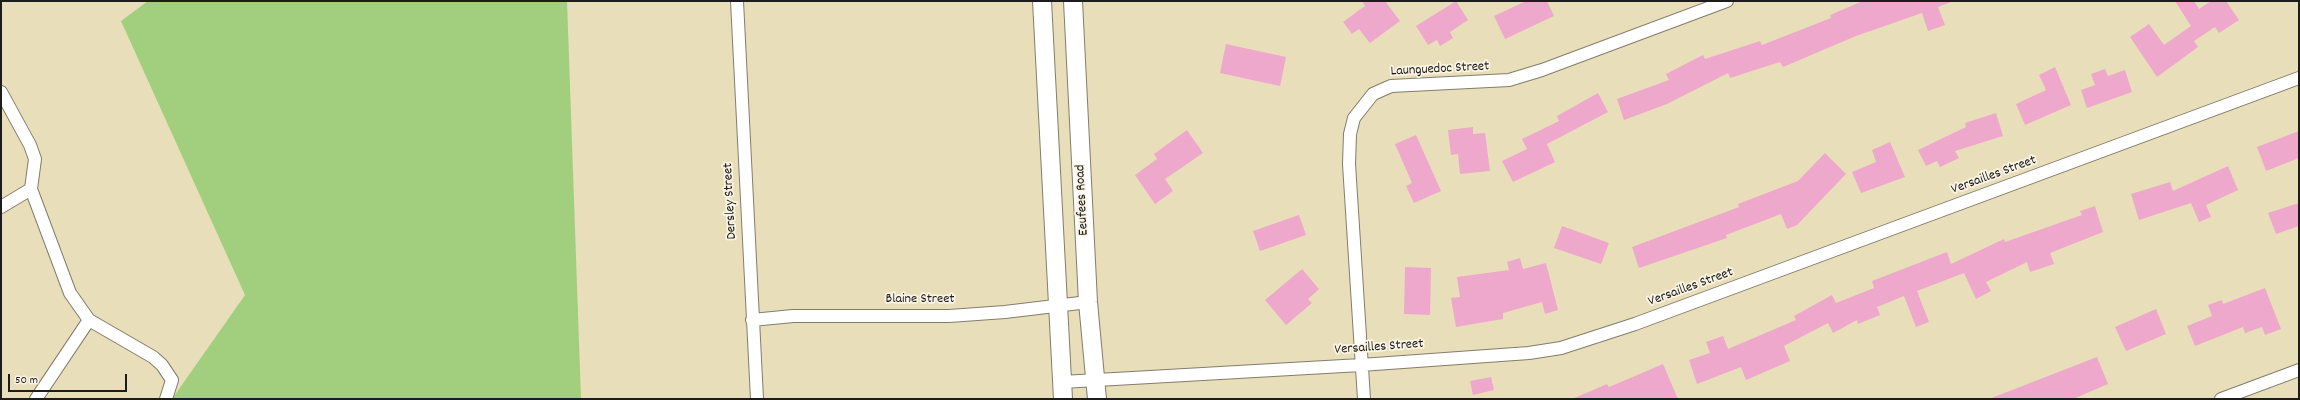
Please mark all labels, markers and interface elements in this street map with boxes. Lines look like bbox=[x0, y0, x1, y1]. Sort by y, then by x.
street label: Launguedoc Street bbox=[1390, 59, 1490, 81]
street label: Versailles Street bbox=[1949, 153, 2039, 199]
street label: Dersley Street bbox=[721, 162, 741, 240]
street label: Eeufees Road bbox=[1073, 164, 1093, 236]
street label: Versailles Street bbox=[1646, 265, 1736, 311]
street label: Blaine Street bbox=[886, 292, 954, 308]
street label: Versailles Street bbox=[1334, 337, 1424, 359]
scale bar bbox=[10, 366, 129, 392]
text: 50 m bbox=[15, 372, 38, 389]

